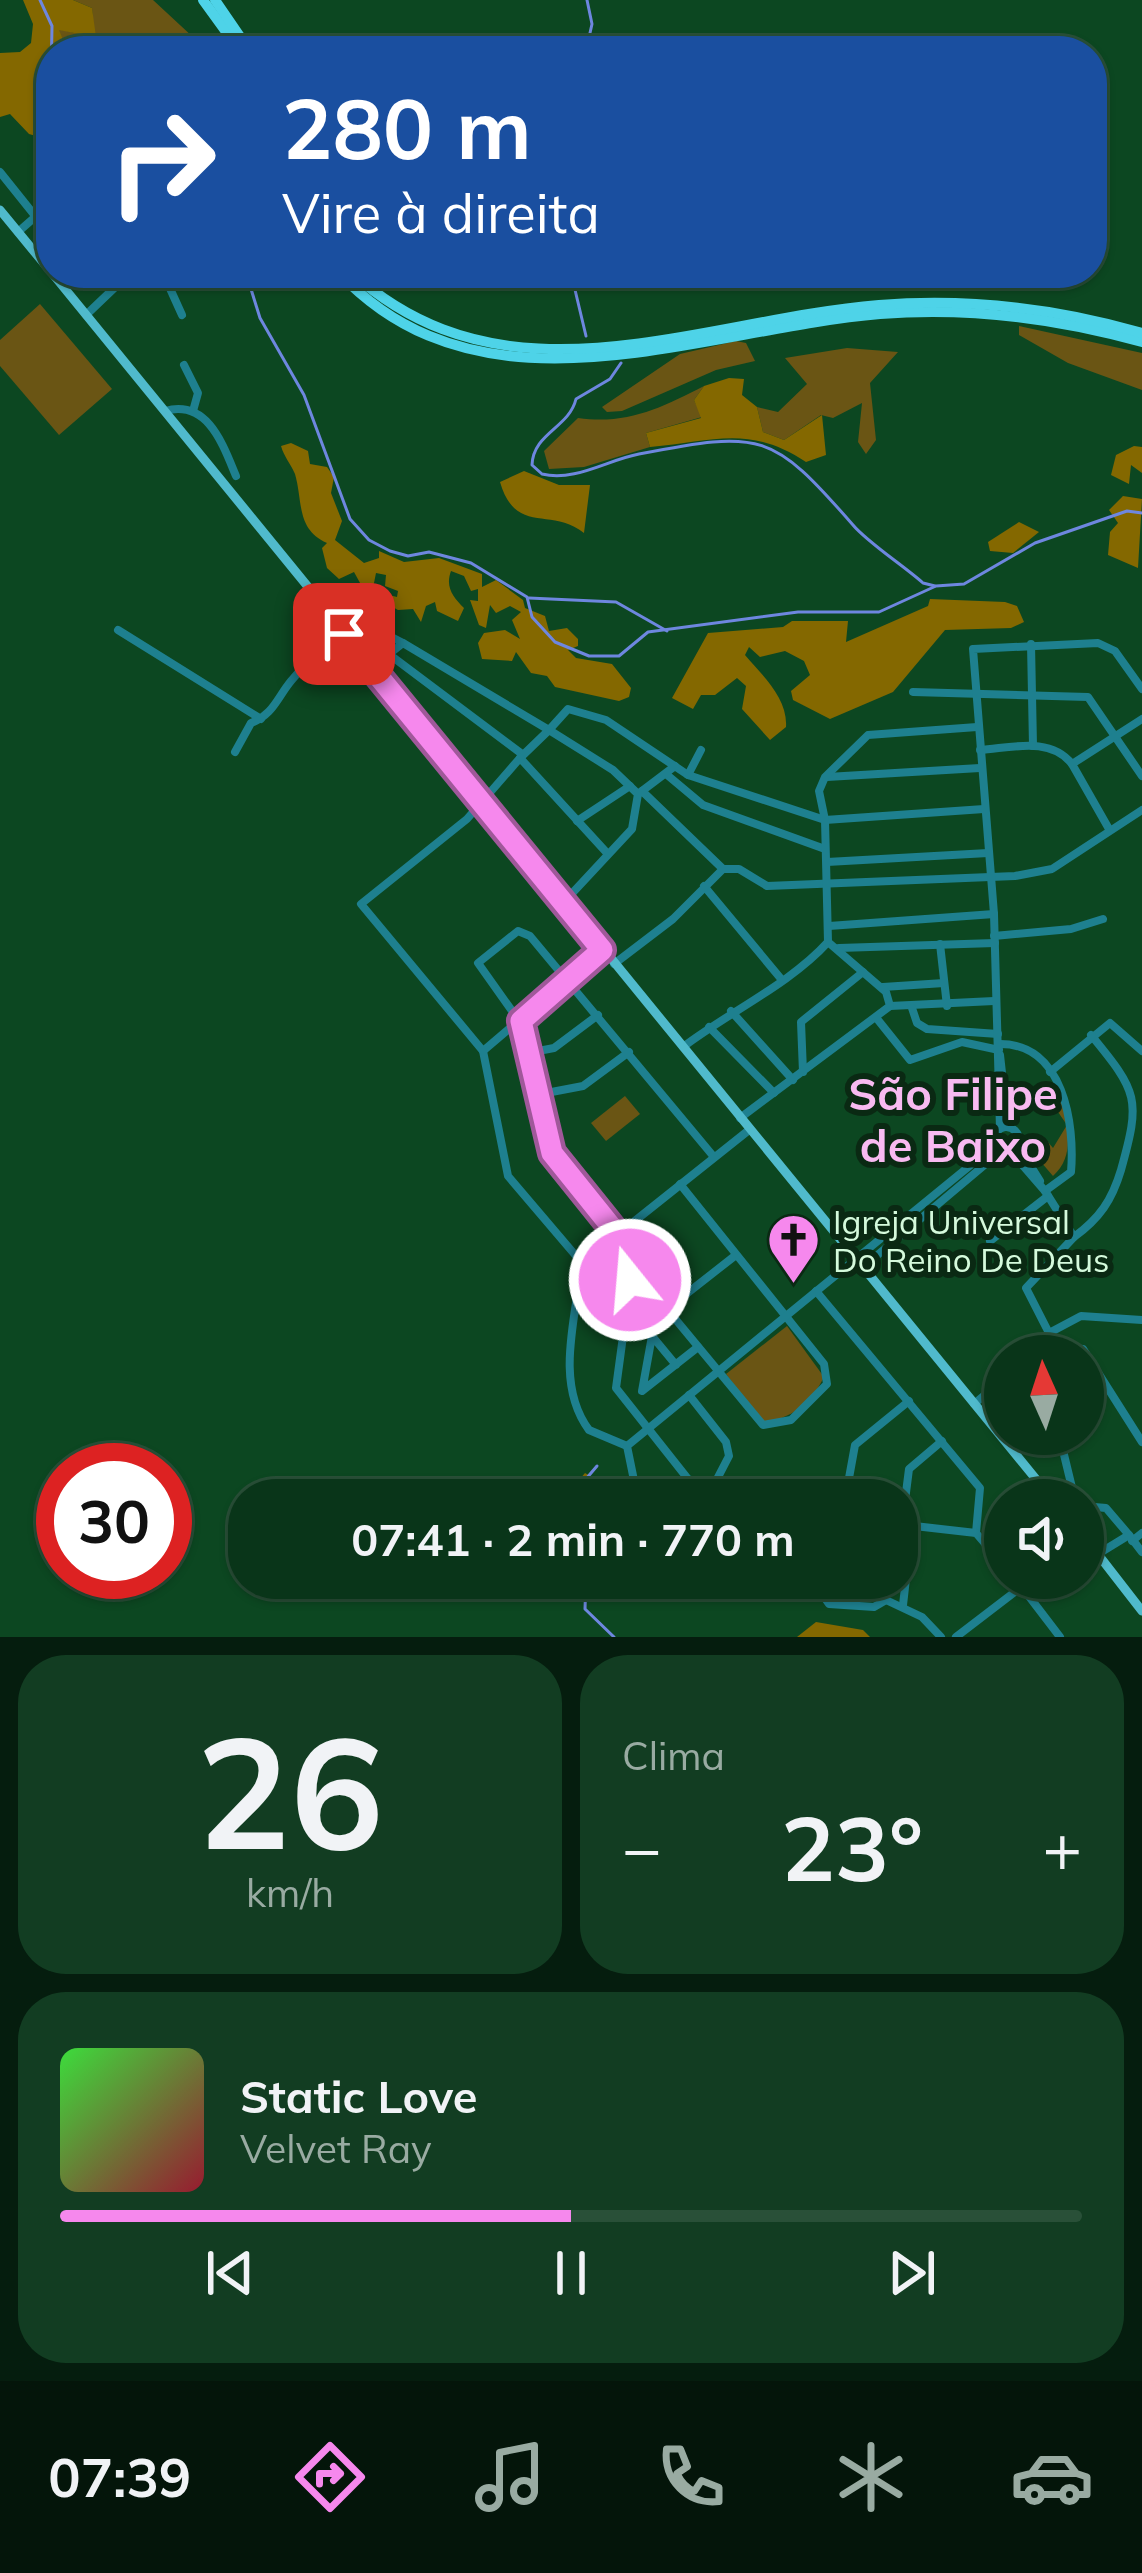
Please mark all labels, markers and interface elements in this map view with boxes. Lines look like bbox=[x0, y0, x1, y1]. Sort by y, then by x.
text: 280 m bbox=[282, 75, 532, 180]
icon: right bbox=[84, 84, 240, 240]
text: Vire à direita bbox=[282, 179, 600, 247]
pin bbox=[293, 583, 395, 685]
icon: arrive bbox=[311, 601, 377, 667]
district label: São Filipe de Baixo bbox=[848, 1065, 1058, 1173]
place label: Igreja Universal Do Reino De Deus bbox=[833, 1201, 1109, 1280]
church icon: Igreja Universal Do Reino De Deus bbox=[766, 1212, 822, 1286]
position arrow bbox=[567, 1217, 693, 1343]
north arrow bbox=[984, 1335, 1104, 1455]
map controls bbox=[984, 1335, 1104, 1599]
speed limit sign: 30 bbox=[36, 1443, 192, 1599]
button: sound bbox=[984, 1479, 1104, 1599]
text: 07:41 · 2 min · 770 m bbox=[351, 1511, 795, 1567]
text: 26 bbox=[196, 1692, 384, 1888]
text: Clima bbox=[622, 1731, 725, 1780]
text: 23° bbox=[781, 1791, 923, 1904]
text: − bbox=[622, 1806, 662, 1889]
text: + bbox=[1042, 1806, 1082, 1889]
text: km/h bbox=[246, 1868, 334, 1917]
text: Static Love bbox=[240, 2068, 477, 2124]
text: Velvet Ray bbox=[240, 2124, 432, 2173]
icon: previous bbox=[197, 2240, 263, 2306]
icon: pause bbox=[538, 2240, 604, 2306]
icon: next bbox=[879, 2240, 945, 2306]
icon: directions bbox=[288, 2435, 372, 2519]
icon: music bbox=[468, 2435, 552, 2519]
icon: phone bbox=[649, 2435, 733, 2519]
icon: climate bbox=[829, 2435, 913, 2519]
icon: car bbox=[1010, 2435, 1094, 2519]
text: 07:39 bbox=[48, 2443, 191, 2511]

